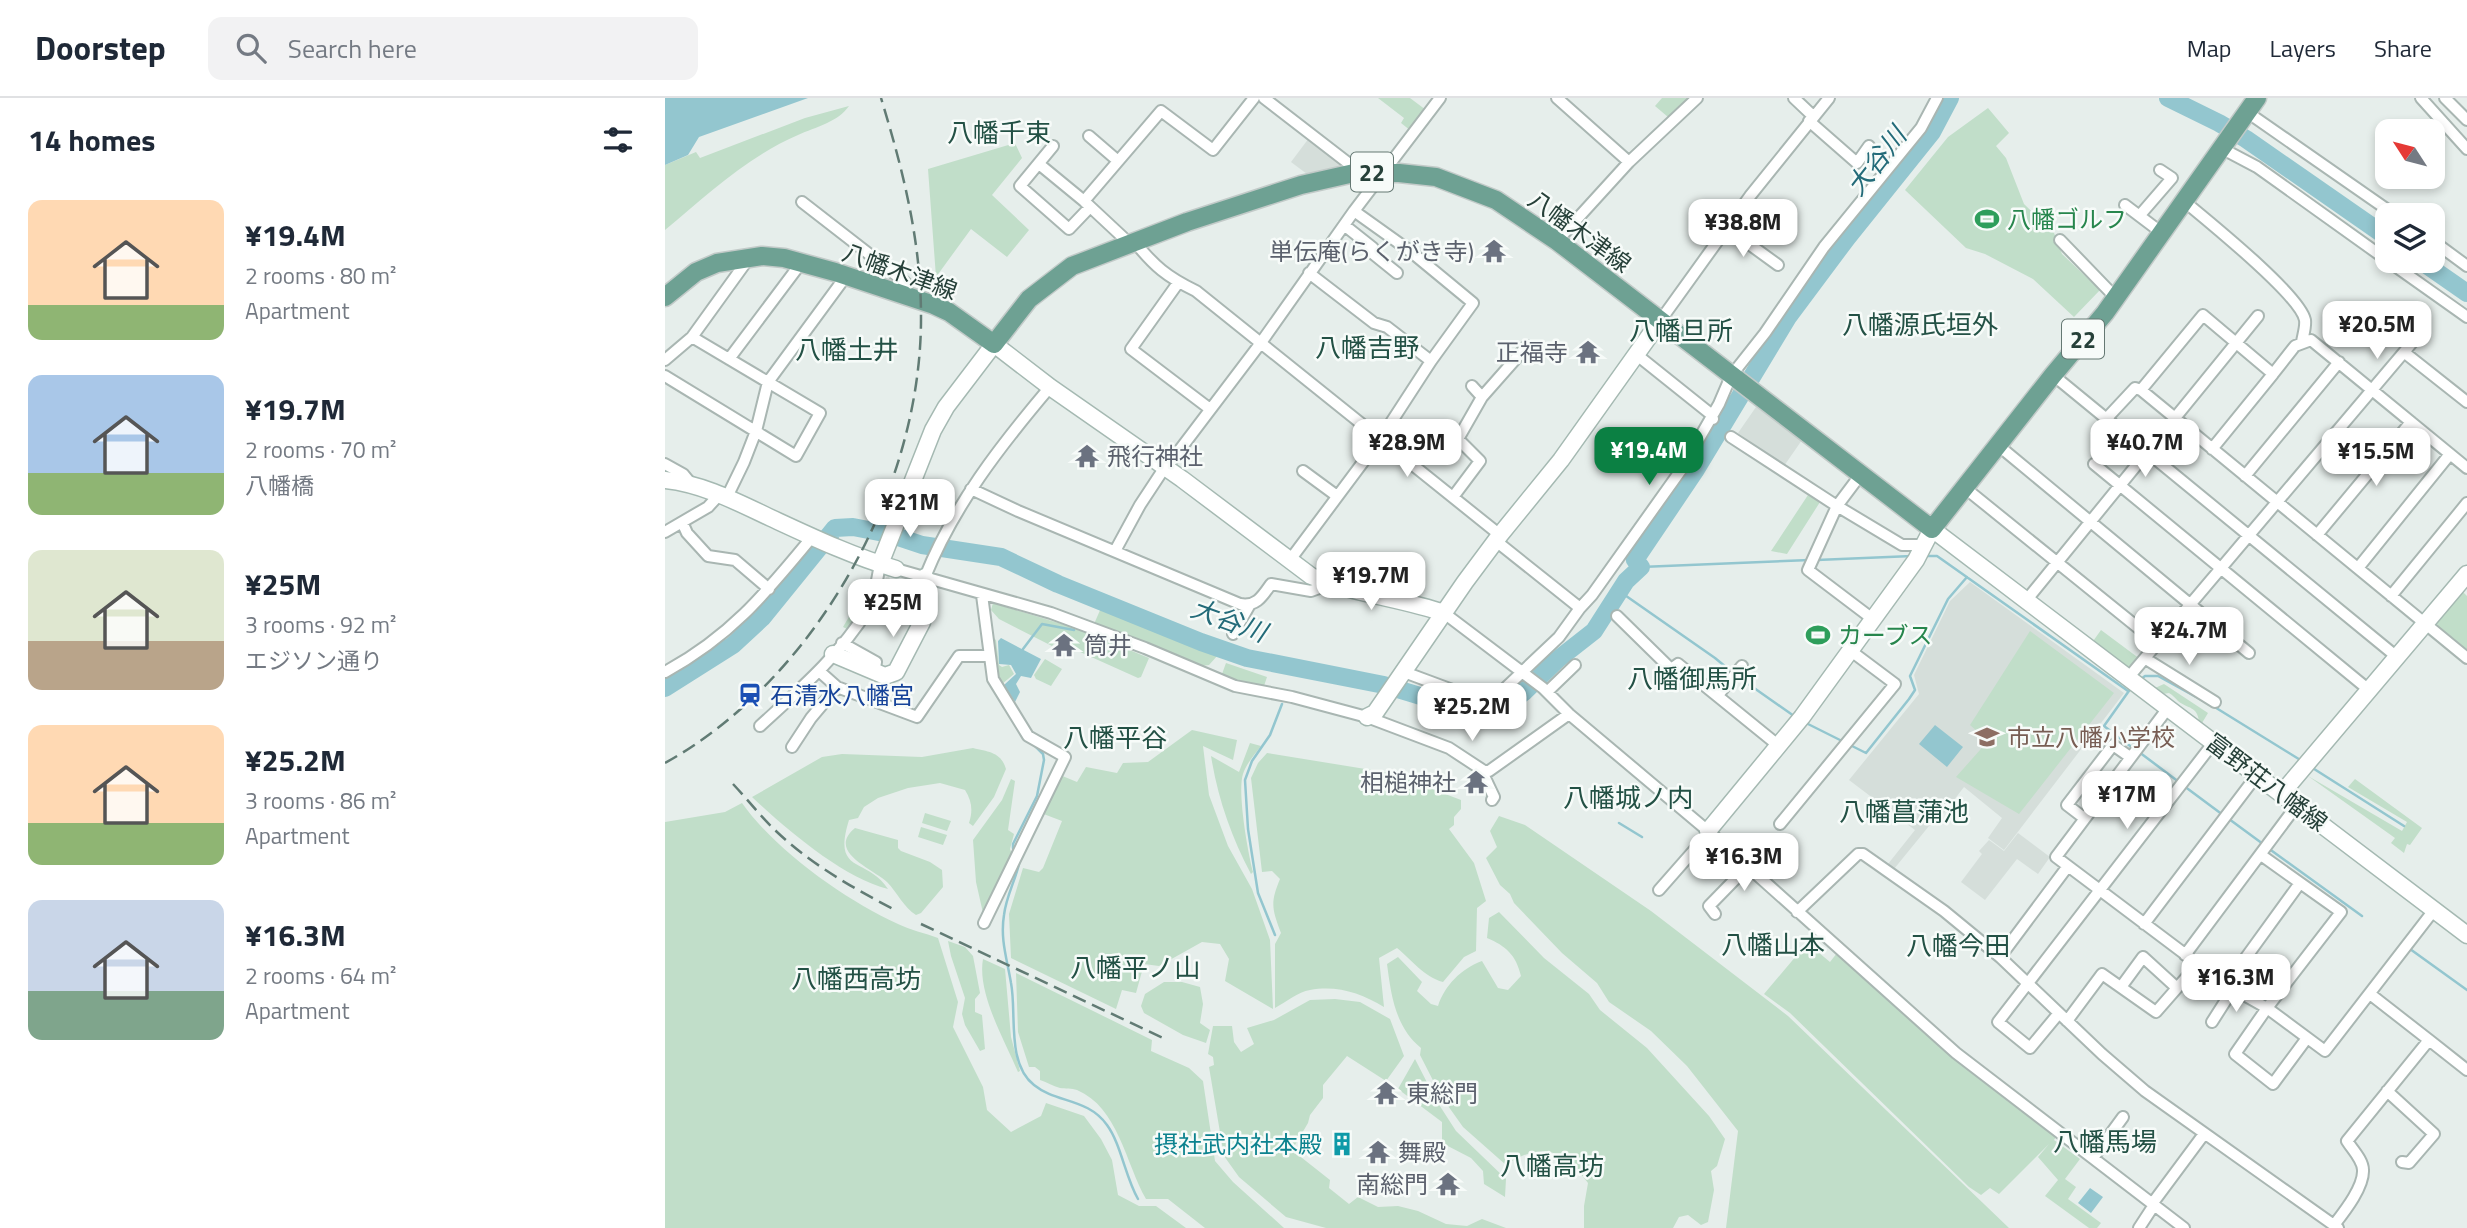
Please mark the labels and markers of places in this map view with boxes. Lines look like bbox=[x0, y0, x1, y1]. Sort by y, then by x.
pin: ¥38.8M bbox=[1686, 200, 1800, 259]
place label: 八幡ゴルフ bbox=[2007, 201, 2127, 237]
sports icon: 八幡ゴルフ bbox=[1973, 205, 2001, 233]
place label: 単伝庵(らくがき寺) bbox=[1269, 233, 1474, 269]
temple icon: 単伝庵(らくがき寺) bbox=[1480, 237, 1508, 265]
pin: ¥20.5M bbox=[2320, 302, 2434, 361]
place label: 正福寺 bbox=[1496, 334, 1568, 370]
temple icon: 正福寺 bbox=[1574, 338, 1602, 366]
pin: ¥28.9M bbox=[1350, 420, 1464, 479]
pin: ¥40.7M bbox=[2088, 420, 2202, 479]
pin: ¥19.4M bbox=[1592, 428, 1706, 487]
pin: ¥15.5M bbox=[2319, 428, 2433, 488]
place label: 飛行神社 bbox=[1107, 438, 1203, 474]
temple icon: 飛行神社 bbox=[1073, 442, 1101, 470]
pin: ¥21M bbox=[869, 480, 951, 539]
pin: ¥19.7M bbox=[1314, 552, 1428, 612]
pin: ¥25M bbox=[852, 580, 934, 639]
pin: ¥24.7M bbox=[2132, 608, 2246, 667]
place label: カーブス bbox=[1838, 617, 1933, 653]
sports icon: カーブス bbox=[1804, 621, 1832, 649]
place label: 筒井 bbox=[1084, 627, 1132, 663]
temple icon: 筒井 bbox=[1050, 631, 1078, 659]
place label: 石清水八幡宮 bbox=[770, 677, 914, 713]
station icon: 石清水八幡宮 bbox=[736, 681, 764, 709]
pin: ¥25.2M bbox=[1415, 684, 1529, 743]
place label: 市立八幡小学校 bbox=[2007, 719, 2175, 755]
school or university icon: 市立八幡小学校 bbox=[1973, 723, 2001, 751]
place label: 相槌神社 bbox=[1360, 764, 1456, 800]
temple icon: 相槌神社 bbox=[1462, 768, 1490, 796]
pin: ¥17M bbox=[2086, 772, 2168, 831]
pin: ¥16.3M bbox=[1687, 834, 1801, 893]
pin: ¥16.3M bbox=[2179, 954, 2293, 1014]
place label: 東総門 bbox=[1406, 1075, 1478, 1111]
temple icon: 東総門 bbox=[1372, 1079, 1400, 1107]
place label: 摂社武内社本殿 bbox=[1154, 1126, 1322, 1162]
building icon: 摂社武内社本殿 bbox=[1328, 1130, 1356, 1158]
place label: 舞殿 bbox=[1398, 1134, 1446, 1170]
temple icon: 舞殿 bbox=[1364, 1138, 1392, 1166]
place label: 南総門 bbox=[1356, 1166, 1428, 1202]
temple icon: 南総門 bbox=[1434, 1170, 1462, 1198]

